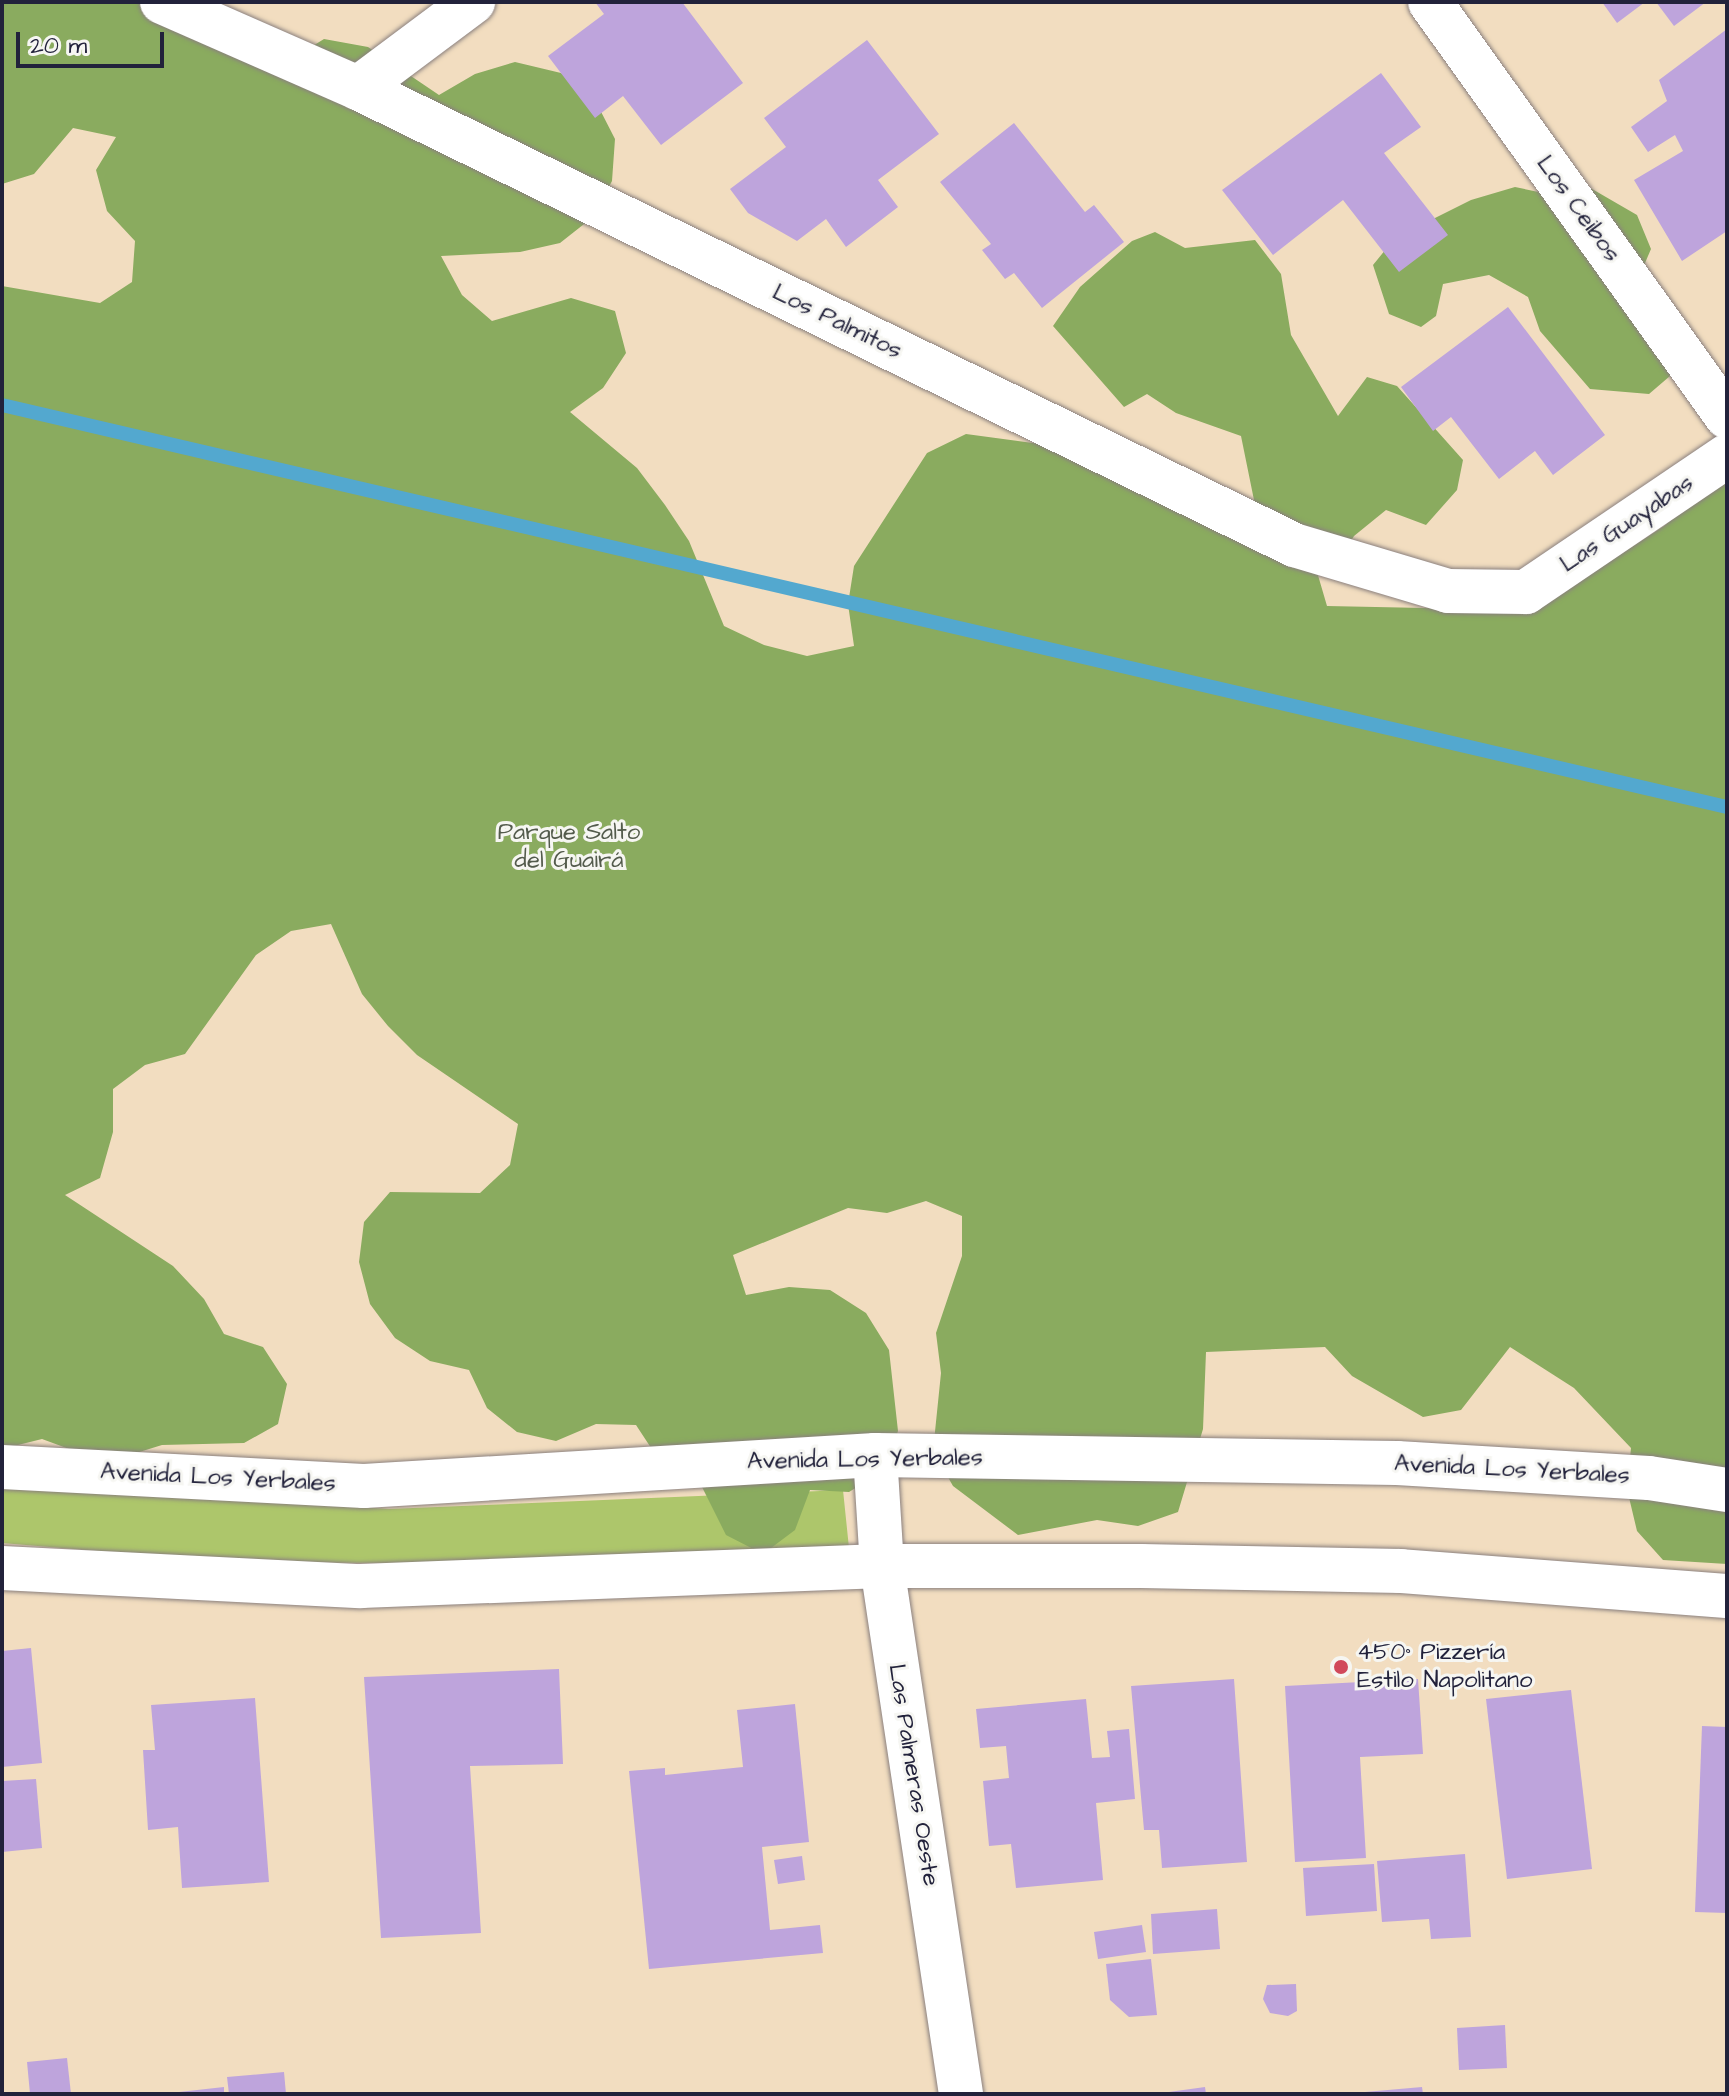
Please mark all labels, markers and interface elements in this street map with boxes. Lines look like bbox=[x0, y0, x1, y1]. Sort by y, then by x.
scale bar bbox=[20, 16, 168, 66]
text: 20 m bbox=[30, 29, 87, 63]
street label: Los Ceibos bbox=[1530, 150, 1626, 268]
street label: Los Palmitos bbox=[767, 278, 907, 366]
street label: Las Guayabas bbox=[1555, 469, 1699, 579]
park label: Parque Salto del Guairá bbox=[498, 819, 640, 875]
street label: Avenida Los Yerbales bbox=[747, 1444, 983, 1476]
street label: Avenida Los Yerbales bbox=[1393, 1449, 1631, 1491]
street label: Avenida Los Yerbales bbox=[99, 1457, 337, 1499]
place label: 450° Pizzería Estilo Napolitano bbox=[1357, 1639, 1532, 1695]
marker: 450° Pizzería Estilo Napolitano bbox=[1332, 1658, 1350, 1676]
street label: Las Palmeras Oeste bbox=[881, 1662, 945, 1888]

